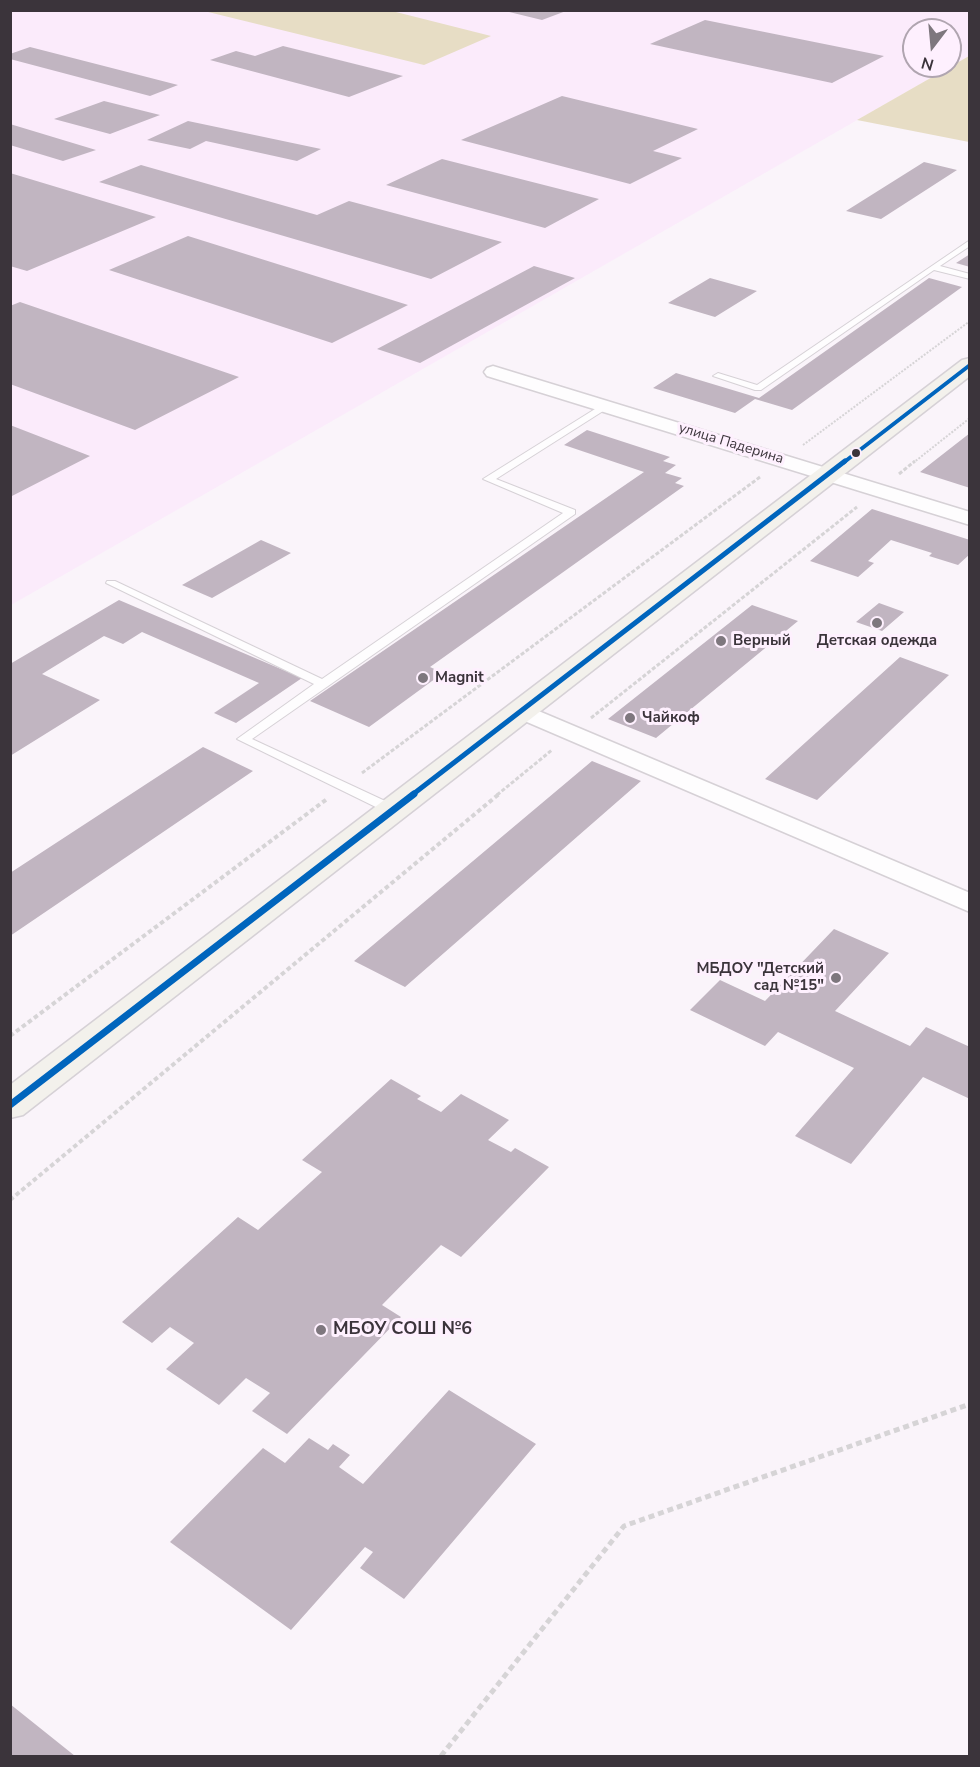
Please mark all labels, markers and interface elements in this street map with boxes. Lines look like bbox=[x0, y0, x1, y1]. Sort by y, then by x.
north arrow bbox=[902, 18, 962, 78]
text: N bbox=[919, 51, 936, 76]
street label: улица Падерина bbox=[676, 420, 786, 468]
unlabelled marker bbox=[850, 447, 862, 459]
marker: Детская одежда bbox=[870, 616, 884, 630]
place label: Верный bbox=[733, 632, 791, 650]
place label: Детская одежда bbox=[817, 632, 937, 650]
marker: Верный bbox=[714, 634, 728, 648]
place label: Magnit bbox=[435, 669, 484, 687]
marker: Magnit bbox=[416, 671, 430, 685]
place label: Чайкоф bbox=[642, 709, 700, 727]
marker: Чайкоф bbox=[623, 711, 637, 725]
place label: МБДОУ "Детский сад №15" bbox=[697, 960, 824, 995]
marker: МБДОУ "Детский сад №15" bbox=[829, 971, 843, 985]
place label: МБОУ СОШ №6 bbox=[333, 1319, 472, 1341]
marker: МБОУ СОШ №6 bbox=[314, 1323, 328, 1337]

